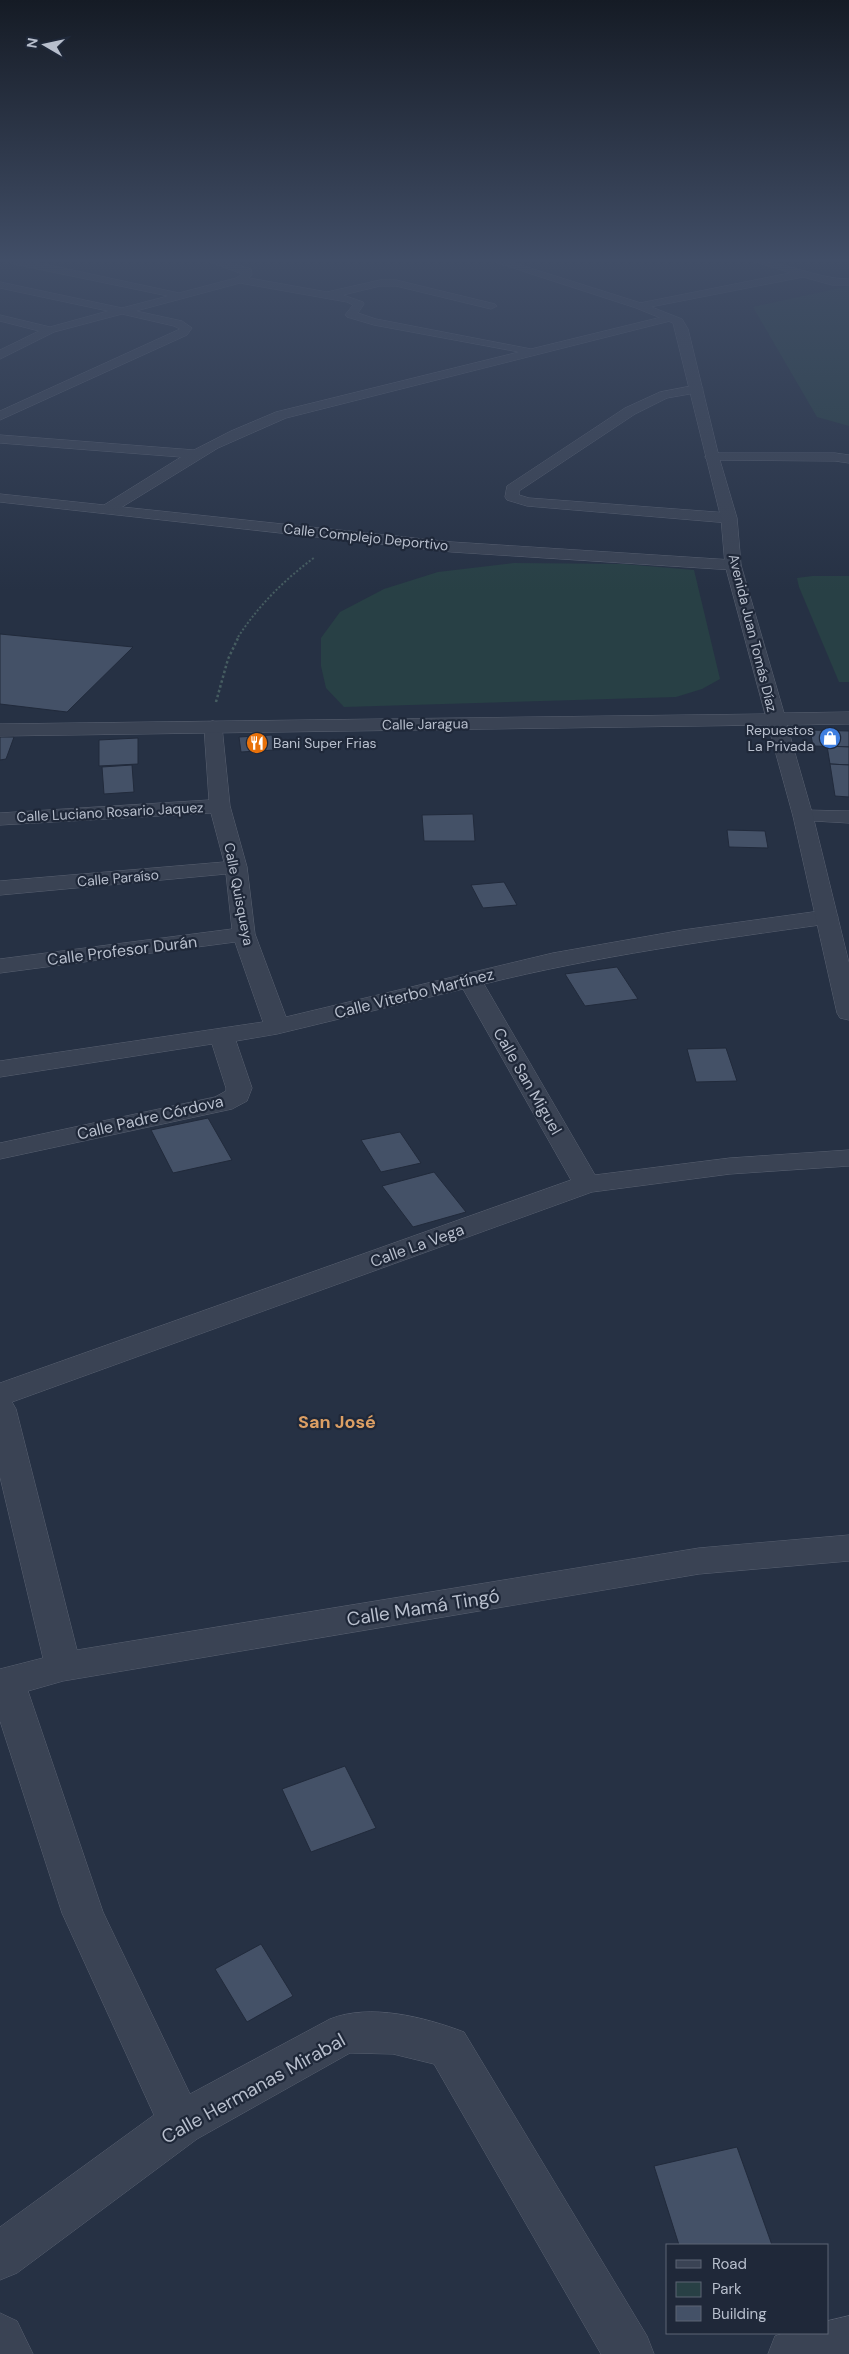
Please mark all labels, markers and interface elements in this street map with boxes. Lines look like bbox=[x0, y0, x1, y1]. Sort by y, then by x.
north arrow bbox=[20, 20, 70, 70]
text: N bbox=[22, 37, 42, 49]
street label: Calle Complejo Deportivo bbox=[283, 519, 449, 555]
street label: Avenida Juan Tomás Díaz bbox=[725, 552, 781, 714]
street label: Calle Jaragua bbox=[382, 714, 468, 734]
place label: Repuestos La Privada bbox=[746, 721, 814, 755]
shop icon: Repuestos La Privada bbox=[818, 726, 842, 750]
restaurant icon: Bani Super Frias bbox=[245, 731, 269, 755]
place label: Bani Super Frias bbox=[273, 734, 377, 752]
street label: Calle Luciano Rosario Jaquez bbox=[16, 798, 204, 826]
street label: Calle Quisqueya bbox=[220, 841, 258, 947]
street label: Calle Paraíso bbox=[76, 865, 160, 891]
street label: Calle Profesor Durán bbox=[46, 931, 198, 970]
street label: Calle Viterbo Martínez bbox=[332, 964, 496, 1023]
street label: Calle San Miguel bbox=[488, 1024, 567, 1139]
street label: Calle Padre Córdova bbox=[75, 1090, 225, 1145]
street label: Calle La Vega bbox=[367, 1219, 467, 1272]
district label: San José bbox=[298, 1410, 376, 1434]
street label: Calle Mamá Tingó bbox=[345, 1583, 501, 1632]
street label: Calle Hermanas Mirabal bbox=[157, 2027, 350, 2149]
legend bbox=[666, 2244, 829, 2334]
text: Road bbox=[712, 2254, 747, 2274]
text: Park bbox=[712, 2279, 742, 2299]
text: Building bbox=[712, 2304, 767, 2324]

